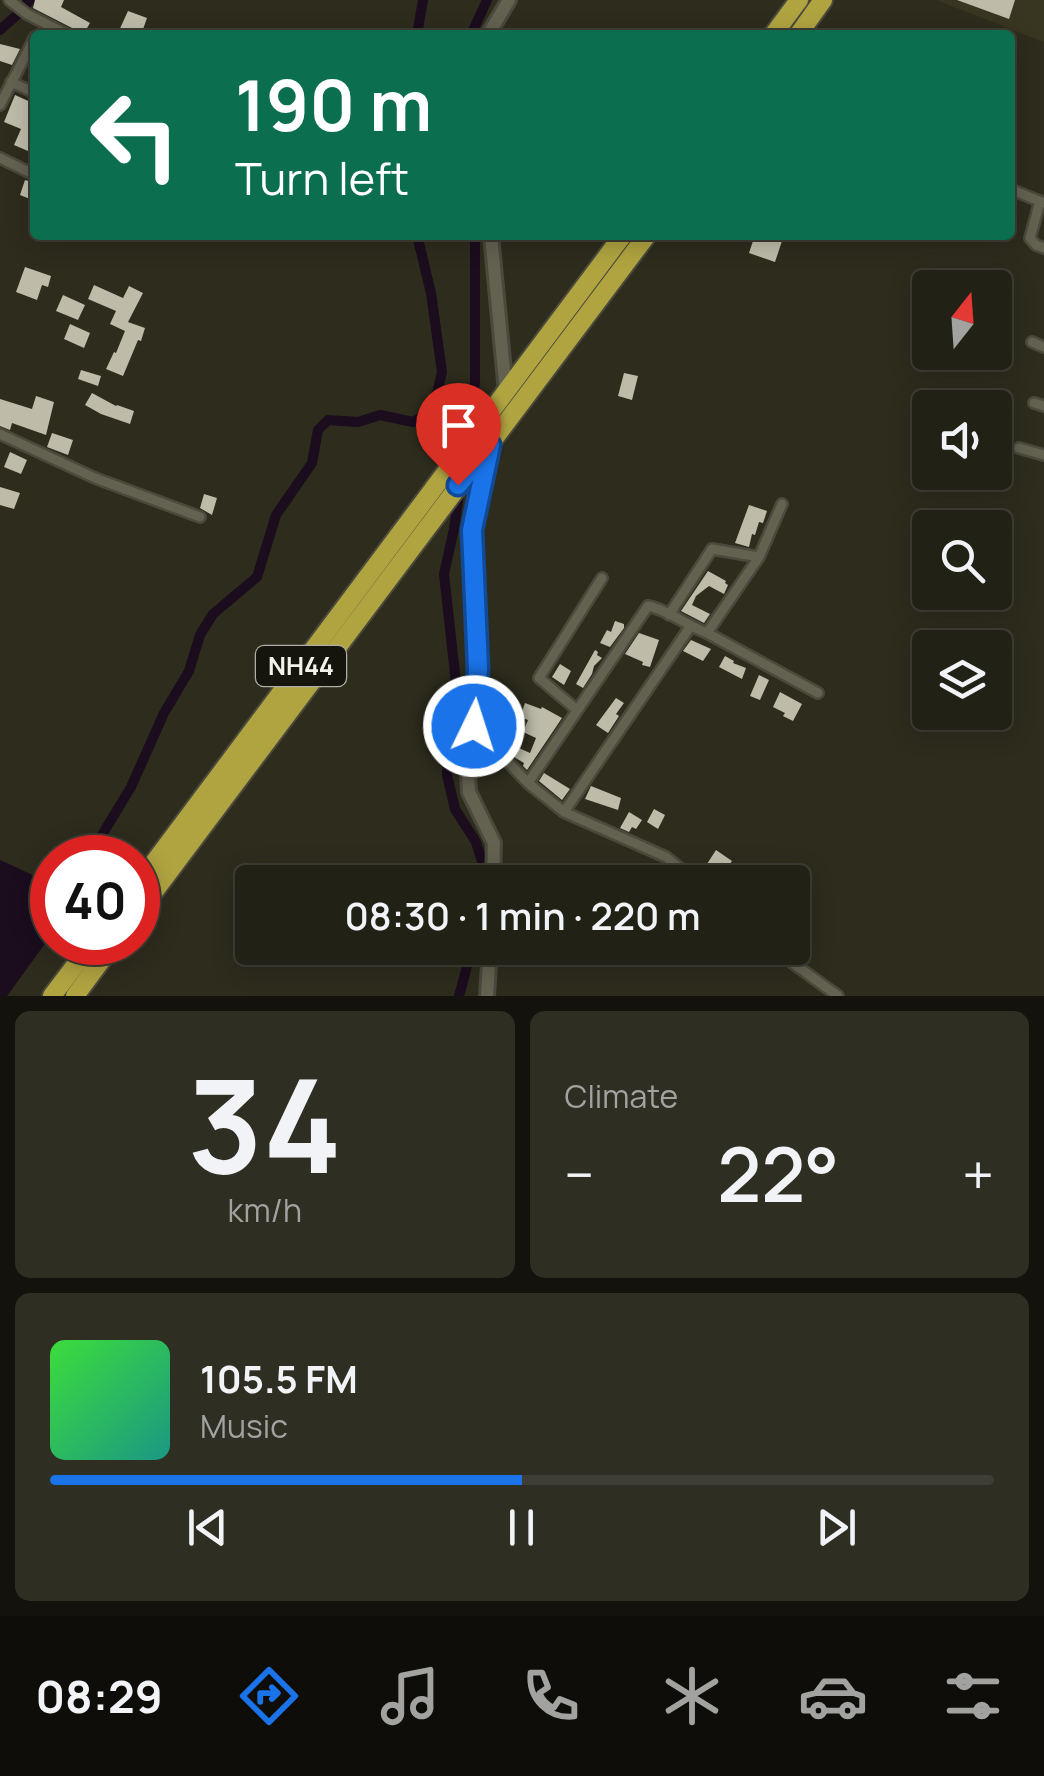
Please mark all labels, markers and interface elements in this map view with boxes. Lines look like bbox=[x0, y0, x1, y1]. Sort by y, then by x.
text: 190 m bbox=[235, 56, 432, 152]
icon: left bbox=[70, 70, 200, 200]
text: Turn left bbox=[235, 147, 409, 209]
north arrow bbox=[912, 270, 1012, 370]
map controls bbox=[912, 270, 1012, 730]
pin bbox=[416, 383, 501, 486]
button: sound bbox=[912, 390, 1012, 490]
icon: arrive bbox=[431, 398, 486, 453]
button: search bbox=[912, 510, 1012, 610]
button: layers bbox=[912, 630, 1012, 730]
road number: NH44 bbox=[256, 646, 346, 686]
position arrow bbox=[422, 674, 526, 778]
speed limit sign: 40 bbox=[30, 835, 160, 965]
text: 08:30 · 1 min · 220 m bbox=[344, 889, 701, 941]
text: 34 bbox=[187, 1034, 342, 1212]
text: Climate bbox=[565, 1074, 678, 1118]
text: 22° bbox=[717, 1122, 839, 1225]
text: − bbox=[565, 1136, 594, 1212]
text: + bbox=[962, 1136, 994, 1212]
text: km/h bbox=[228, 1188, 302, 1232]
text: 105.5 FM bbox=[200, 1352, 358, 1404]
text: Music bbox=[200, 1404, 288, 1448]
icon: previous bbox=[180, 1500, 235, 1555]
icon: pause bbox=[494, 1500, 549, 1555]
icon: next bbox=[809, 1500, 864, 1555]
icon: directions bbox=[234, 1661, 304, 1731]
icon: music bbox=[375, 1661, 445, 1731]
icon: phone bbox=[516, 1661, 586, 1731]
icon: climate bbox=[657, 1661, 727, 1731]
icon: car bbox=[798, 1661, 868, 1731]
icon: filters bbox=[938, 1661, 1008, 1731]
text: 08:29 bbox=[35, 1665, 163, 1727]

